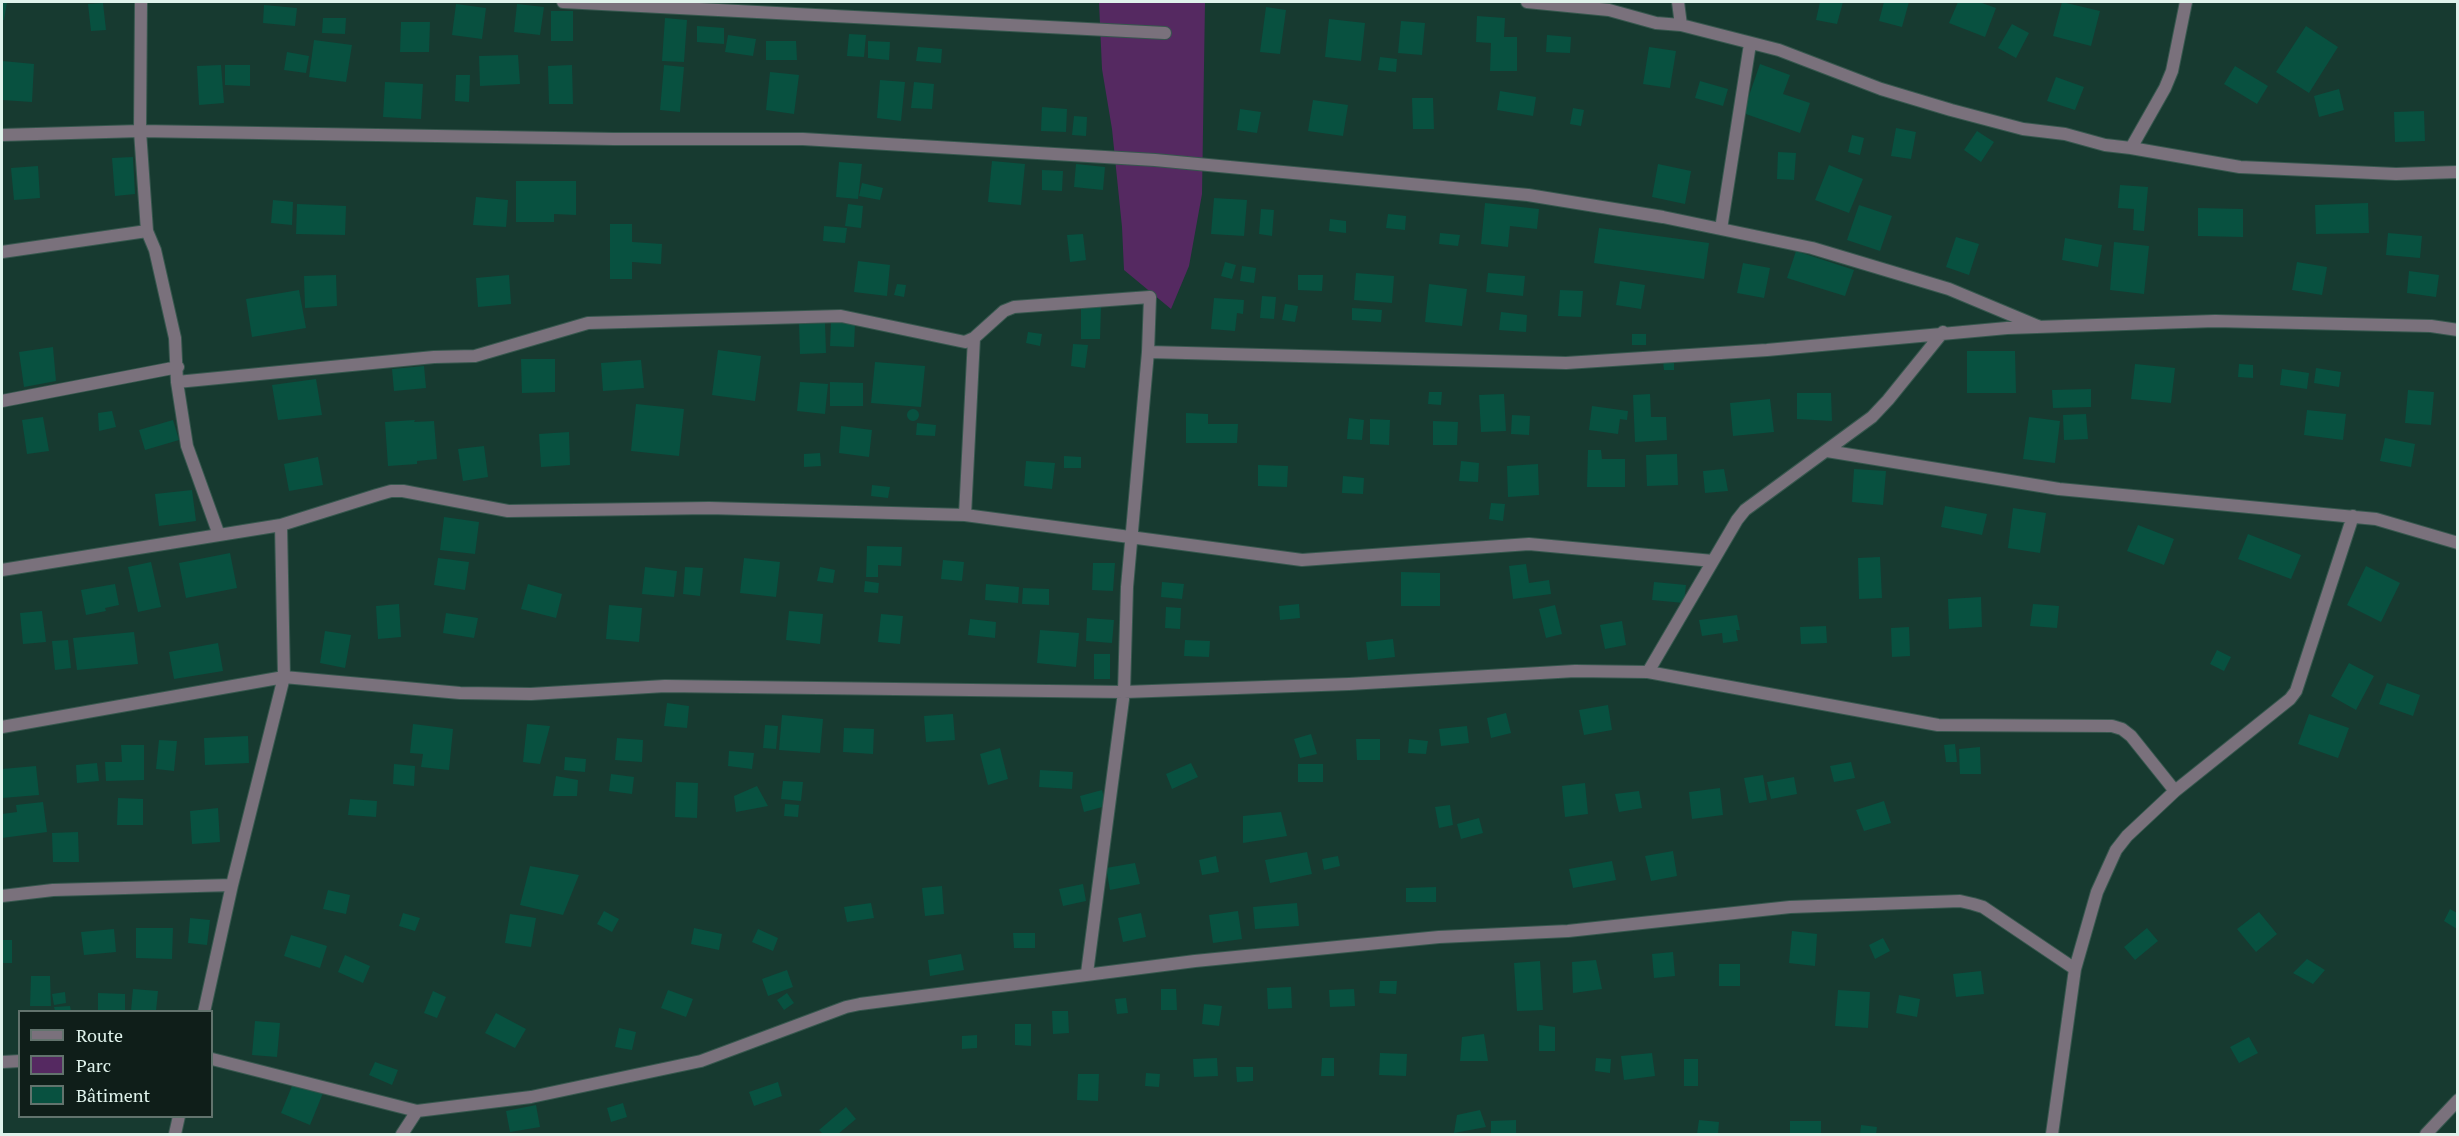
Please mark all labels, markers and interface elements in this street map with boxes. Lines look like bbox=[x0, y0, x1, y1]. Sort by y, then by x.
legend bbox=[18, 1010, 213, 1118]
text: Route bbox=[76, 1023, 123, 1047]
text: Parc bbox=[76, 1053, 111, 1077]
text: Bâtiment bbox=[76, 1083, 150, 1107]

